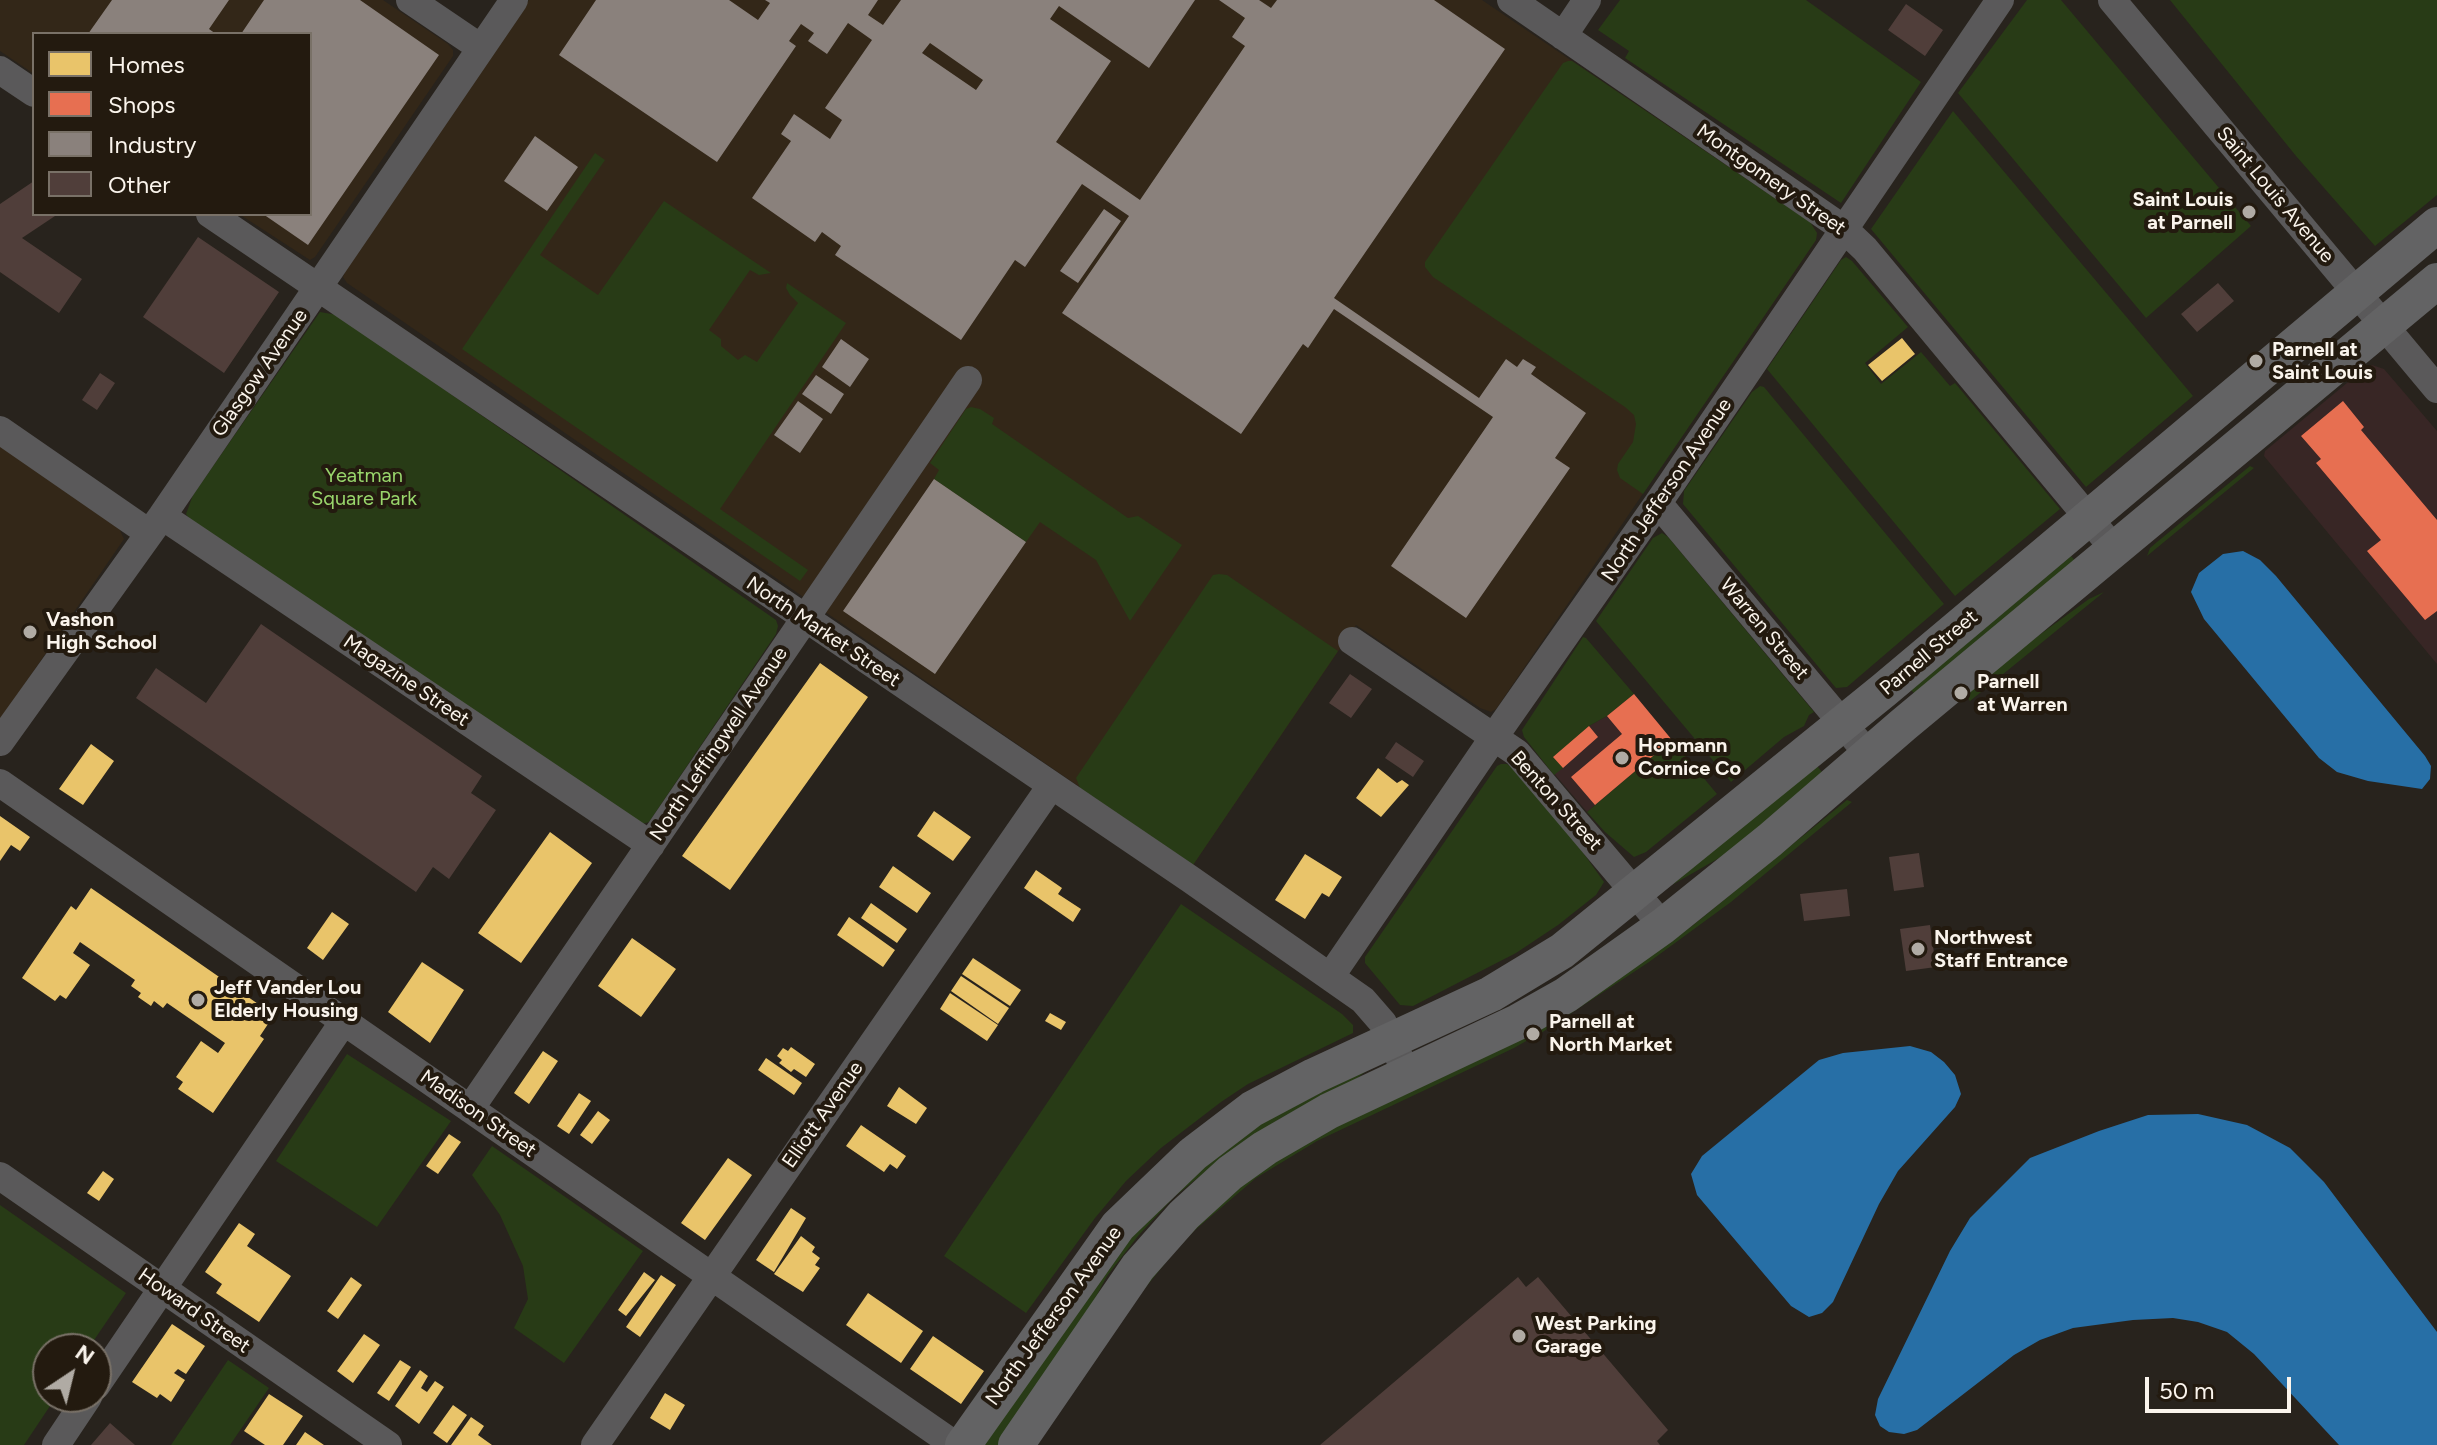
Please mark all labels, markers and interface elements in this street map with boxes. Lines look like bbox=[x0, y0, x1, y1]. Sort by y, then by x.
legend bbox=[32, 32, 312, 216]
text: Homes bbox=[108, 50, 185, 79]
text: Shops bbox=[108, 90, 175, 119]
street label: Montgomery Street bbox=[1692, 119, 1850, 241]
street label: Saint Louis Avenue bbox=[2211, 122, 2339, 268]
text: Industry bbox=[108, 130, 196, 159]
text: Other bbox=[108, 170, 170, 199]
place label: Saint Louis at Parnell bbox=[2133, 188, 2233, 235]
marker: Saint Louis at Parnell bbox=[2240, 203, 2258, 221]
street label: Glasgow Avenue bbox=[207, 304, 313, 442]
place label: Parnell at Saint Louis bbox=[2272, 338, 2372, 385]
marker: Parnell at Saint Louis bbox=[2247, 352, 2265, 370]
street label: North Jefferson Avenue bbox=[1597, 394, 1737, 586]
park label: Yeatman Square Park bbox=[311, 464, 417, 511]
street label: North Market Street bbox=[742, 572, 904, 692]
street label: Warren Street bbox=[1715, 573, 1813, 685]
street label: Parnell Street bbox=[1875, 605, 1983, 701]
place label: Vashon High School bbox=[46, 608, 157, 655]
marker: Vashon High School bbox=[21, 623, 39, 641]
street label: Magazine Street bbox=[339, 630, 473, 732]
street label: North Leffingwell Avenue bbox=[645, 642, 793, 846]
place label: Parnell at Warren bbox=[1977, 670, 2068, 717]
marker: Parnell at Warren bbox=[1952, 684, 1970, 702]
place label: Hopmann Cornice Co bbox=[1638, 734, 1741, 781]
street label: Benton Street bbox=[1505, 746, 1607, 856]
marker: Hopmann Cornice Co bbox=[1613, 749, 1631, 767]
place label: Northwest Staff Entrance bbox=[1934, 926, 2068, 973]
marker: Northwest Staff Entrance bbox=[1909, 940, 1927, 958]
place label: Jeff Vander Lou Elderly Housing bbox=[214, 976, 361, 1023]
marker: Jeff Vander Lou Elderly Housing bbox=[189, 991, 207, 1009]
place label: Parnell at North Market bbox=[1549, 1010, 1673, 1057]
marker: Parnell at North Market bbox=[1524, 1025, 1542, 1043]
street label: Elliott Avenue bbox=[777, 1057, 869, 1173]
street label: Madison Street bbox=[415, 1065, 541, 1163]
street label: North Jefferson Avenue bbox=[981, 1222, 1127, 1410]
street label: Howard Street bbox=[133, 1263, 255, 1359]
place label: West Parking Garage bbox=[1535, 1312, 1657, 1359]
marker: West Parking Garage bbox=[1510, 1327, 1528, 1345]
north arrow bbox=[32, 1333, 112, 1413]
text: N bbox=[70, 1339, 100, 1371]
scale bar bbox=[2149, 1361, 2295, 1411]
text: 50 m bbox=[2159, 1376, 2215, 1405]

